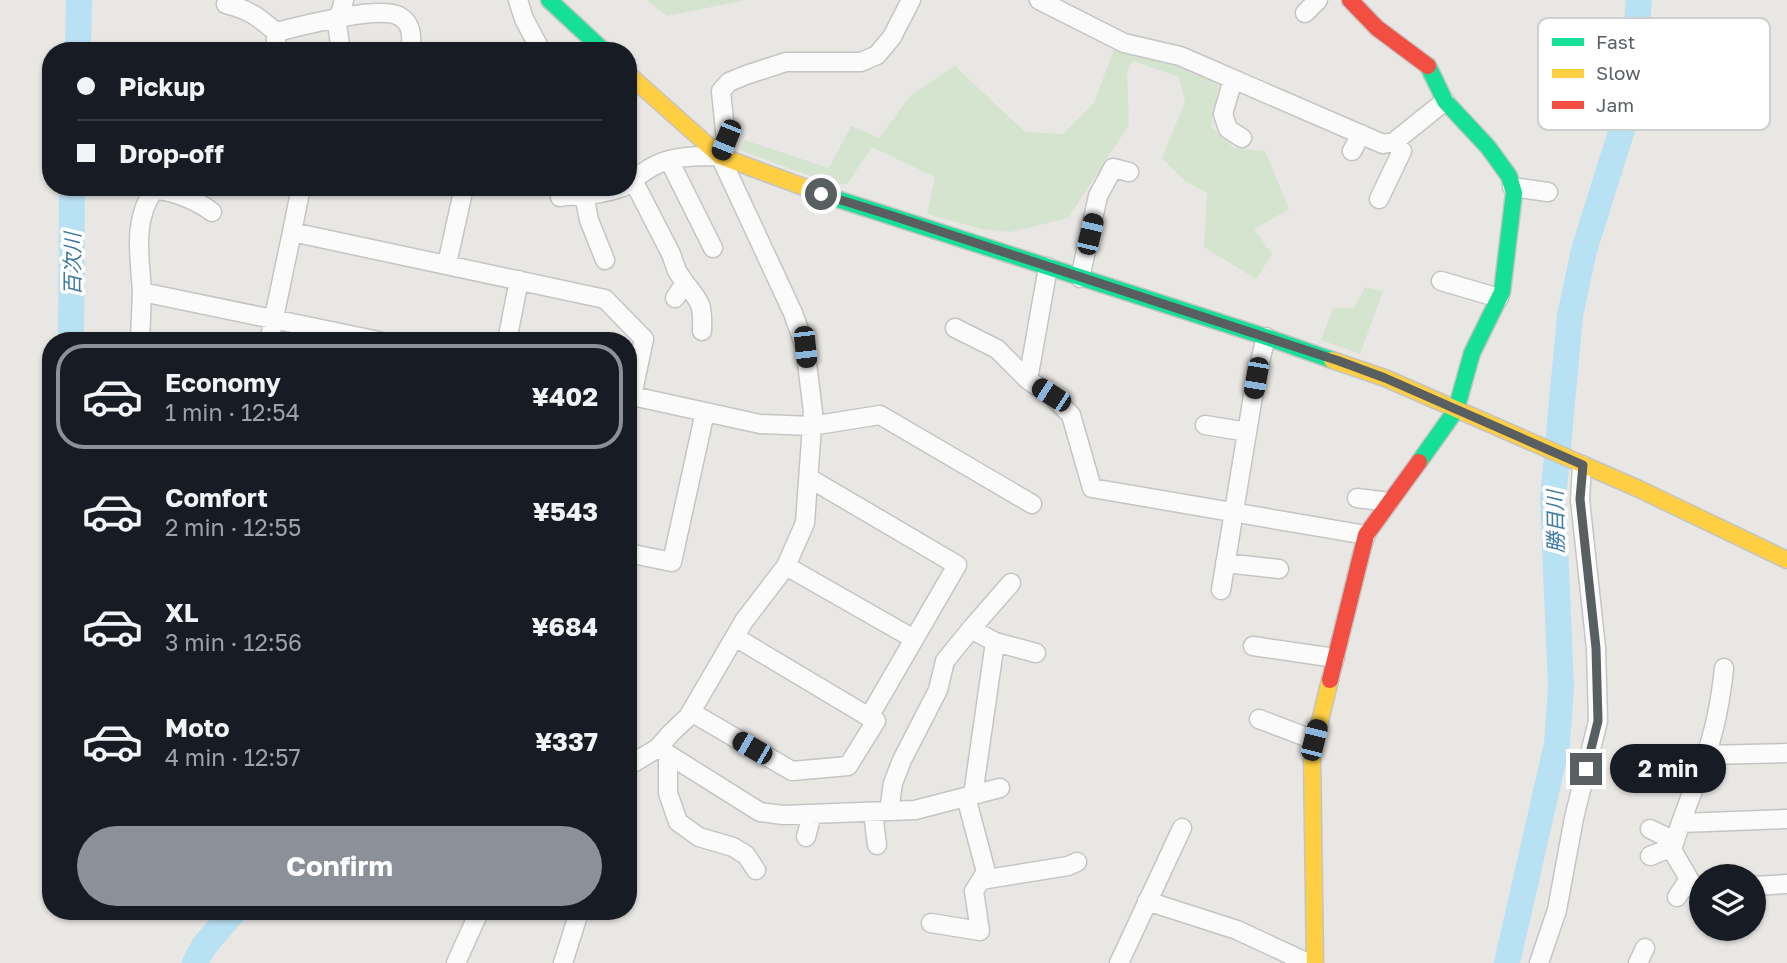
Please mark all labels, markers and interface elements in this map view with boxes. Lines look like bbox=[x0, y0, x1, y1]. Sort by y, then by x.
legend bbox=[1538, 18, 1770, 130]
text: Fast bbox=[1596, 30, 1635, 53]
text: Slow bbox=[1596, 61, 1641, 84]
text: Pickup bbox=[119, 71, 205, 102]
text: Jam bbox=[1596, 93, 1634, 116]
car bbox=[709, 117, 744, 163]
text: Drop-off bbox=[119, 138, 224, 169]
route start bbox=[805, 178, 837, 210]
car bbox=[1076, 211, 1105, 257]
water label: 百次川 bbox=[59, 231, 85, 296]
car bbox=[793, 325, 818, 369]
car bbox=[1243, 355, 1270, 401]
icon: car bbox=[81, 365, 144, 428]
text: Economy bbox=[165, 367, 281, 398]
car bbox=[1028, 375, 1075, 415]
text: ¥402 bbox=[532, 381, 598, 412]
text: 1 min · 12:54 bbox=[165, 398, 300, 426]
icon: car bbox=[81, 480, 144, 543]
text: Comfort bbox=[165, 482, 268, 513]
water label: 勝目川 bbox=[1541, 488, 1569, 554]
text: ¥543 bbox=[533, 496, 598, 527]
text: 2 min · 12:55 bbox=[165, 513, 301, 541]
icon: car bbox=[81, 595, 144, 658]
text: XL bbox=[165, 597, 199, 628]
text: ¥684 bbox=[531, 611, 598, 642]
text: 3 min · 12:56 bbox=[165, 628, 302, 656]
icon: car bbox=[81, 710, 144, 773]
text: Moto bbox=[165, 712, 230, 743]
car bbox=[1299, 717, 1330, 763]
text: ¥337 bbox=[535, 726, 598, 757]
car bbox=[729, 728, 776, 768]
text: 4 min · 12:57 bbox=[165, 743, 301, 771]
callout: 2 min bbox=[1610, 744, 1726, 794]
route end bbox=[1570, 753, 1602, 785]
text: 2 min bbox=[1638, 754, 1698, 782]
button: Confirm bbox=[77, 826, 602, 906]
map controls bbox=[1689, 864, 1766, 941]
button: layers bbox=[1689, 864, 1766, 941]

